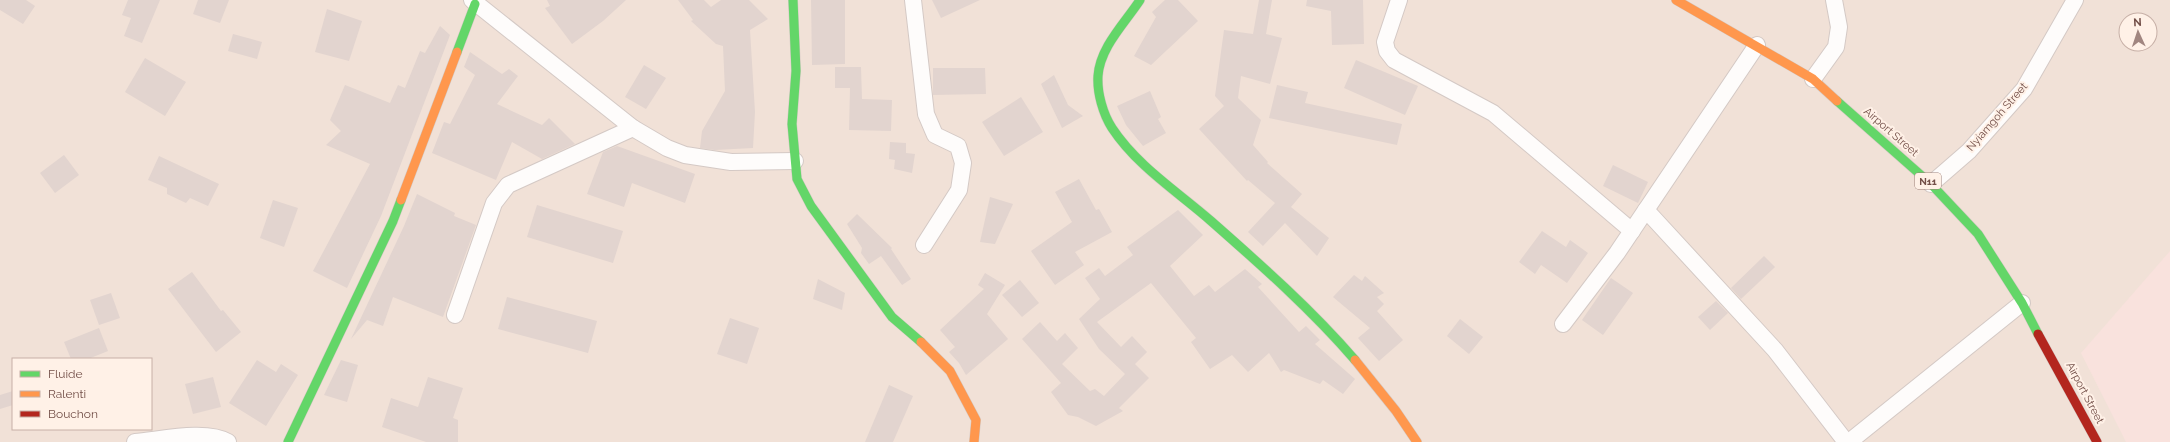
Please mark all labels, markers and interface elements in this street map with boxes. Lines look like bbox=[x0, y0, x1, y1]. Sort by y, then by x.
north arrow bbox=[2118, 12, 2158, 52]
text: N bbox=[2133, 16, 2142, 29]
street label: Nyiamgoh Street bbox=[1964, 80, 2030, 154]
street label: Airport Street bbox=[1861, 105, 1921, 159]
road number: N11 bbox=[1915, 173, 1941, 189]
legend bbox=[12, 358, 152, 430]
street label: Airport Street bbox=[2063, 360, 2107, 426]
text: Fluide bbox=[48, 367, 83, 381]
text: Ralenti bbox=[48, 387, 86, 401]
text: Bouchon bbox=[48, 407, 98, 421]

